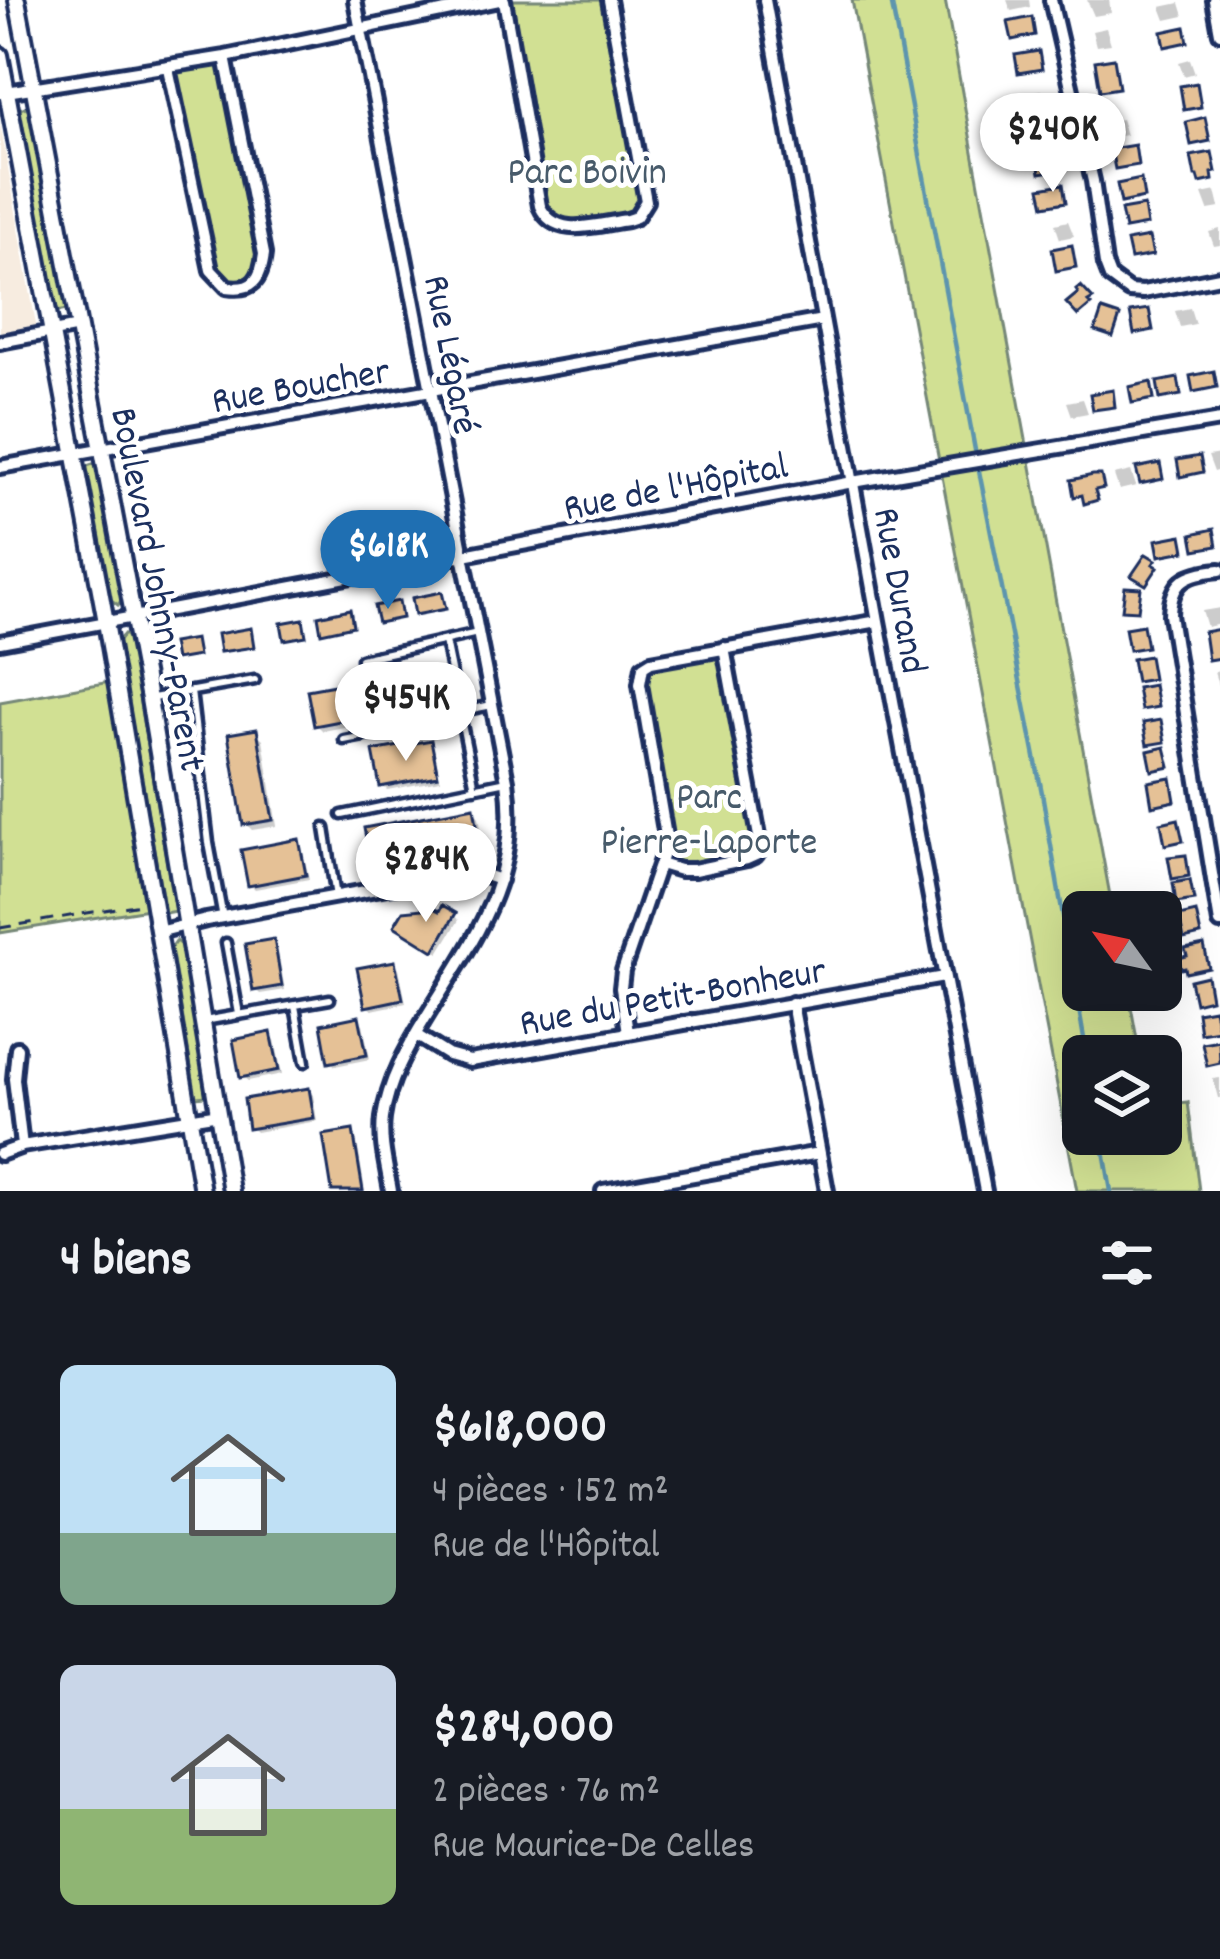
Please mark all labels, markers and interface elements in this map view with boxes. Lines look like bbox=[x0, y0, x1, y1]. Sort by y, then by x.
pin: $240K bbox=[969, 93, 1137, 195]
text: $240K bbox=[1007, 104, 1099, 159]
park label: Parc Boivin bbox=[507, 148, 667, 203]
street label: Rue Légaré bbox=[405, 271, 490, 440]
street label: Rue Boucher bbox=[208, 347, 395, 432]
street label: Boulevard Johnny-Parent bbox=[92, 403, 217, 777]
street label: Rue de l'Hôpital bbox=[559, 442, 793, 539]
street label: Rue Durand bbox=[855, 504, 938, 679]
pin: $618K bbox=[304, 510, 472, 612]
text: $618K bbox=[347, 521, 429, 576]
pin: $454K bbox=[322, 662, 490, 764]
text: $454K bbox=[362, 673, 450, 728]
park label: Parc Pierre-Laporte bbox=[600, 773, 818, 873]
pin: $284K bbox=[342, 823, 510, 925]
text: $284K bbox=[383, 834, 469, 889]
north arrow bbox=[1062, 891, 1182, 1011]
map controls bbox=[1062, 891, 1182, 1155]
street label: Rue du Petit-Bonheur bbox=[516, 946, 831, 1054]
button: layers bbox=[1062, 1035, 1182, 1155]
text: 4 biens bbox=[60, 1227, 192, 1299]
icon: filters bbox=[1094, 1230, 1160, 1296]
text: $618,000 bbox=[432, 1394, 608, 1466]
icon: home bbox=[156, 1413, 300, 1557]
text: 4 pièces · 152 m² bbox=[432, 1466, 669, 1521]
text: Rue de l'Hôpital bbox=[432, 1521, 660, 1576]
text: $284,000 bbox=[432, 1694, 615, 1766]
icon: home bbox=[156, 1713, 300, 1857]
text: 2 pièces · 76 m² bbox=[432, 1766, 660, 1821]
text: Rue Maurice-De Celles bbox=[432, 1821, 754, 1876]

